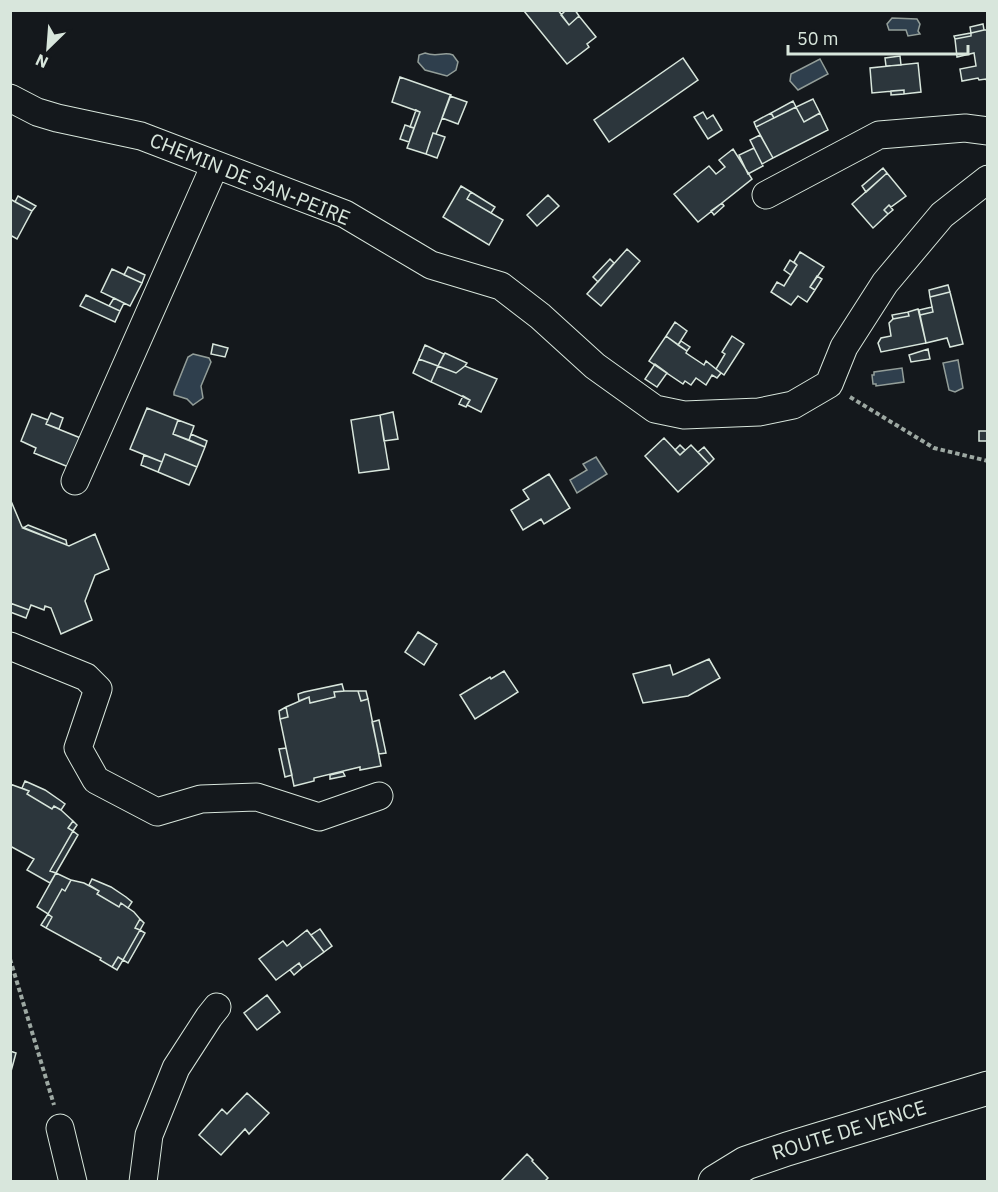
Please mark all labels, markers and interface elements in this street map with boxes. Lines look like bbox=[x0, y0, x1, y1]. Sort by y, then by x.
north arrow bbox=[18, 18, 78, 78]
scale bar bbox=[788, 18, 968, 56]
text: 50 m bbox=[797, 27, 839, 50]
text: N bbox=[32, 50, 51, 73]
street label: CHEMIN DE SAN-PEIRE bbox=[146, 126, 354, 231]
street label: ROUTE DE VENCE bbox=[768, 1093, 929, 1166]

